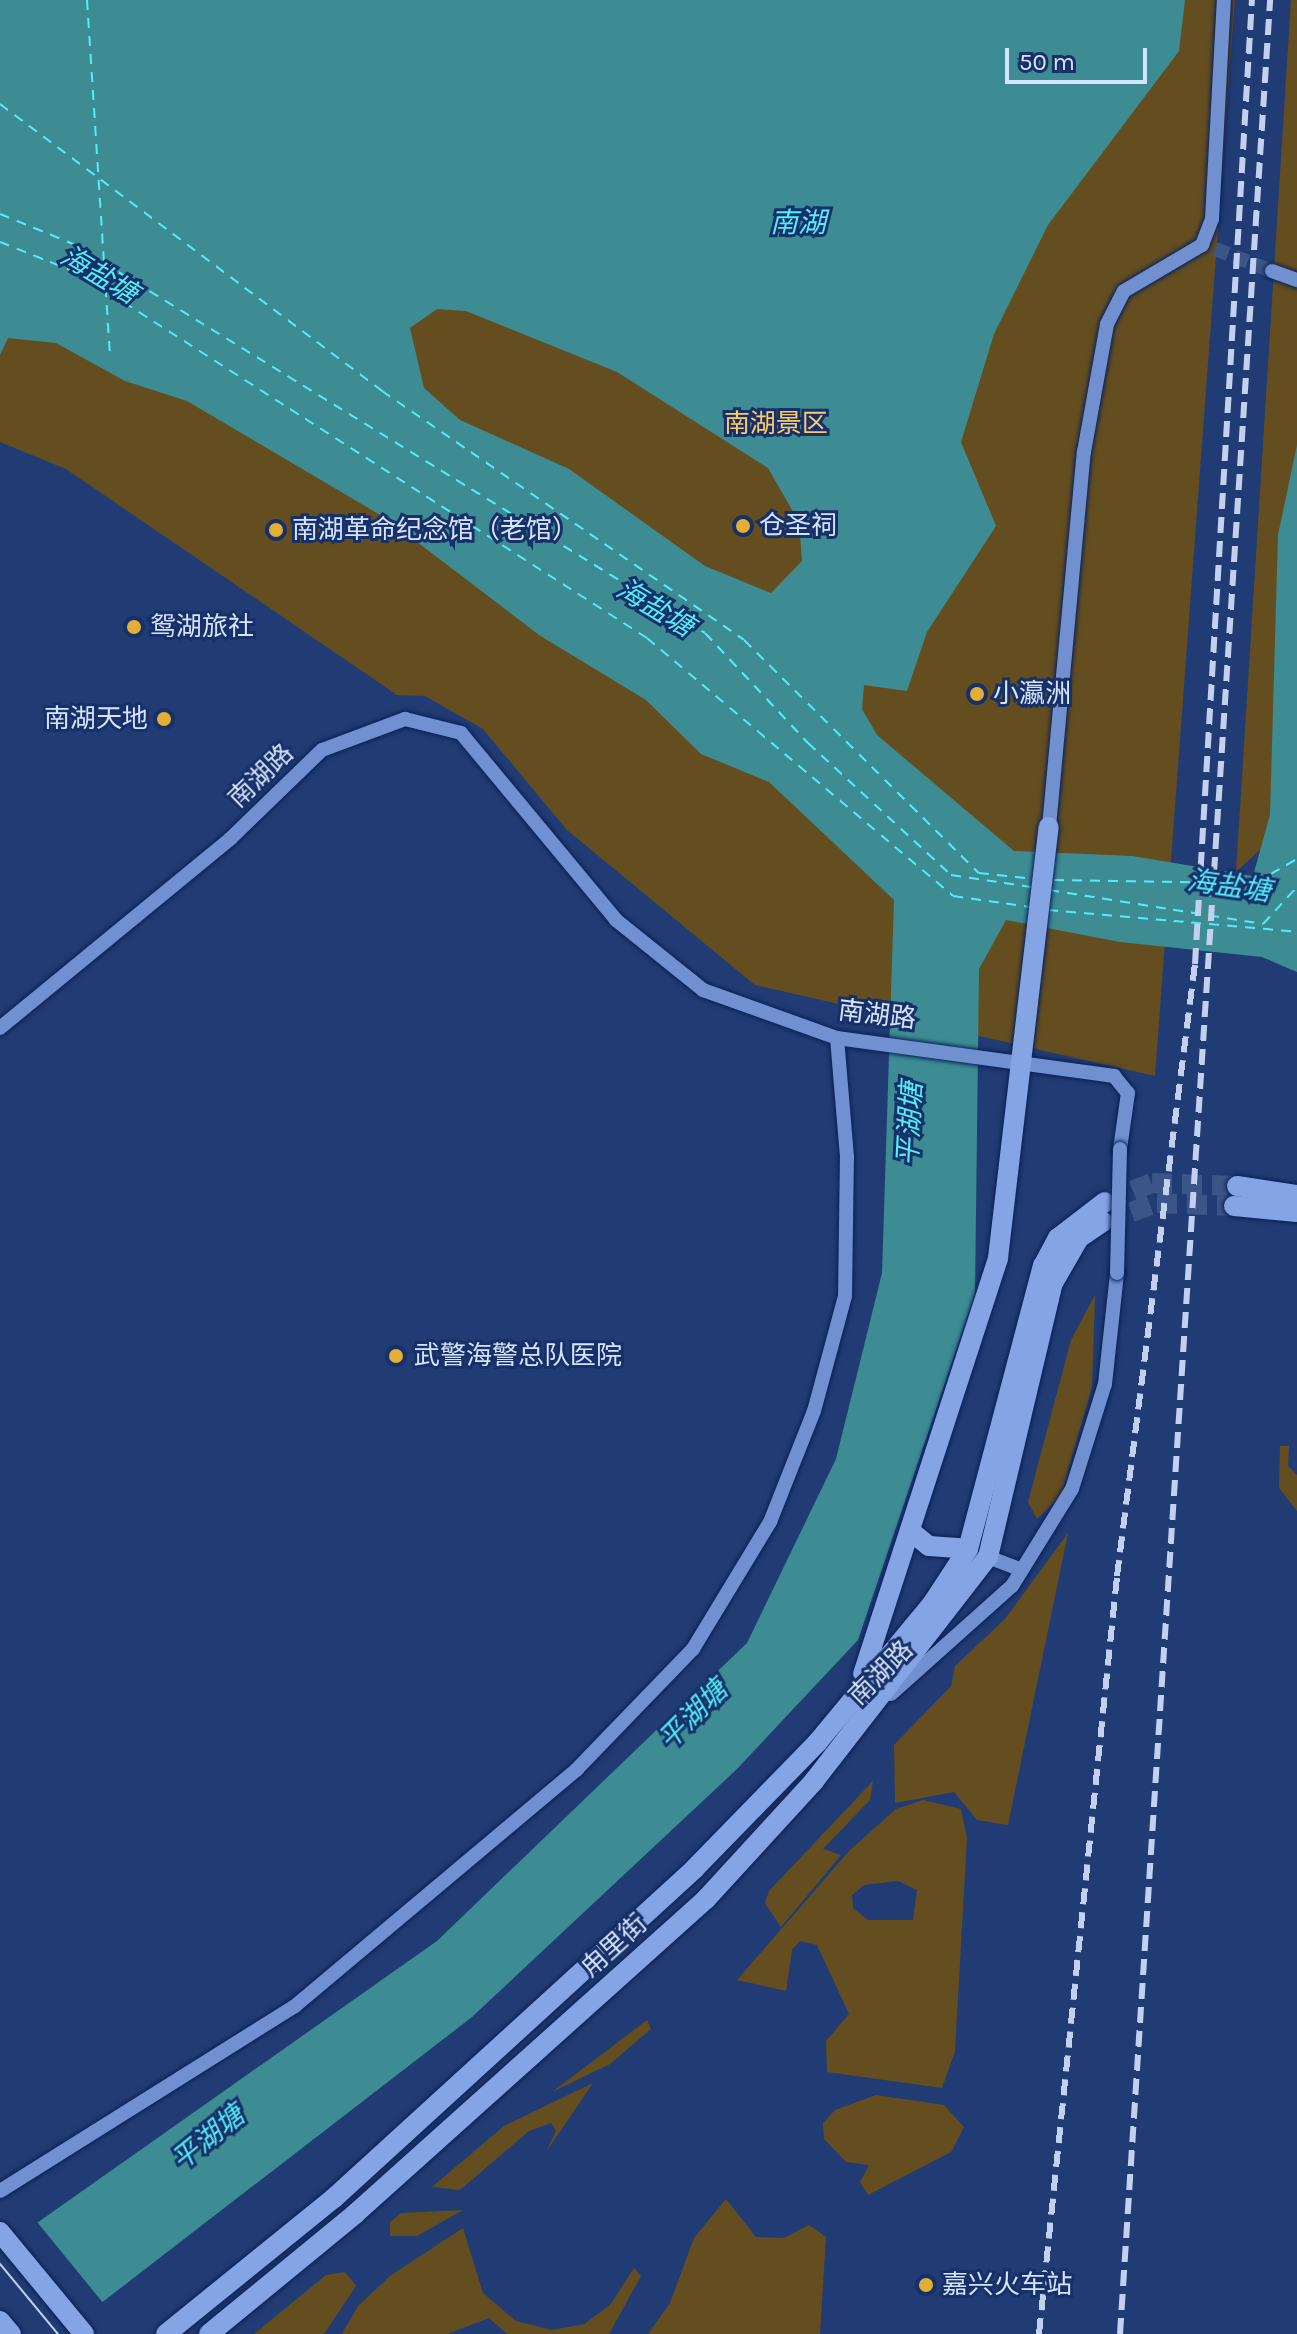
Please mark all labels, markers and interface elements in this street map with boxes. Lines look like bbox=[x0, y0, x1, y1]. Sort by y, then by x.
scale bar bbox=[1009, 32, 1151, 82]
text: 50 m bbox=[1019, 48, 1075, 76]
water label: 南湖 bbox=[770, 206, 826, 240]
water label: 海盐塘 bbox=[54, 239, 144, 311]
park label: 南湖景区 bbox=[724, 408, 828, 440]
place label: 仓圣祠 bbox=[759, 510, 837, 542]
place label: 南湖革命纪念馆（老馆） bbox=[292, 514, 578, 546]
marker: 仓圣祠 bbox=[734, 517, 752, 535]
marker: 南湖革命纪念馆（老馆） bbox=[267, 521, 285, 539]
water label: 海盐塘 bbox=[610, 572, 700, 644]
place label: 鸳湖旅社 bbox=[150, 611, 254, 643]
marker: 鸳湖旅社 bbox=[125, 618, 143, 636]
place label: 小瀛洲 bbox=[993, 678, 1071, 710]
marker: 小瀛洲 bbox=[968, 685, 986, 703]
place label: 南湖天地 bbox=[44, 703, 148, 735]
marker: 南湖天地 bbox=[155, 710, 173, 728]
street label: 南湖路 bbox=[222, 738, 300, 814]
water label: 海盐塘 bbox=[1185, 864, 1273, 908]
street label: 南湖路 bbox=[836, 995, 918, 1035]
water label: 平湖塘 bbox=[891, 1081, 929, 1167]
place label: 武警海警总队医院 bbox=[414, 1340, 622, 1372]
marker: 武警海警总队医院 bbox=[385, 1345, 407, 1367]
street label: 南湖路 bbox=[842, 1634, 920, 1712]
water label: 平湖塘 bbox=[651, 1673, 735, 1757]
street label: 甪里街 bbox=[575, 1908, 653, 1984]
water label: 平湖塘 bbox=[165, 2099, 251, 2177]
place label: 嘉兴火车站 bbox=[942, 2269, 1072, 2301]
marker: 嘉兴火车站 bbox=[917, 2276, 935, 2294]

